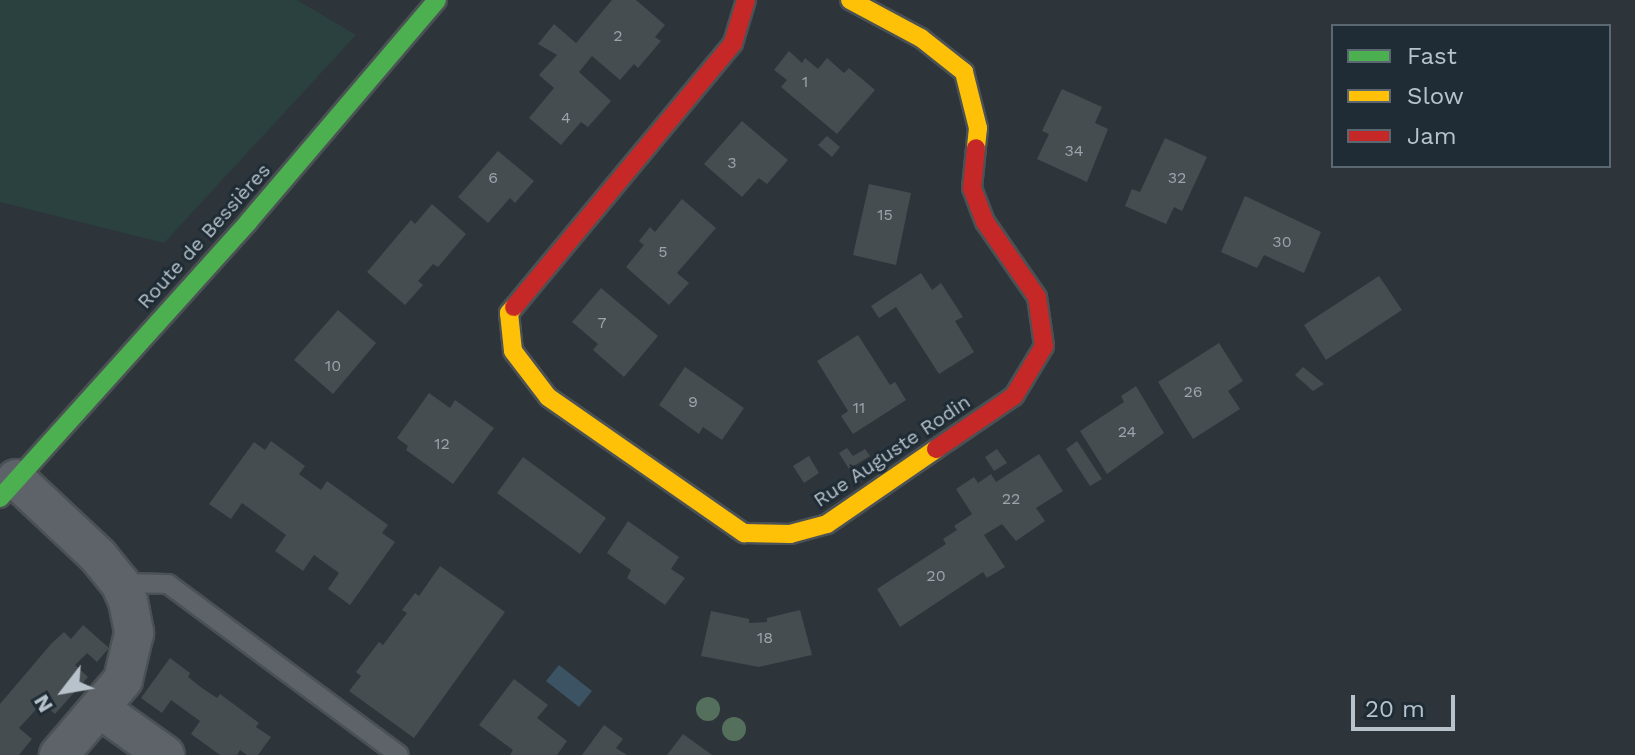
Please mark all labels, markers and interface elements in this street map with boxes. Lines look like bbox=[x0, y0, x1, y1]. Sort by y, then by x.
legend bbox=[1331, 24, 1611, 168]
house number: 2 bbox=[613, 26, 623, 46]
text: Fast bbox=[1407, 42, 1457, 70]
house number: 1 bbox=[802, 72, 808, 92]
text: Slow bbox=[1407, 82, 1464, 110]
house number: 4 bbox=[561, 108, 571, 128]
text: Jam bbox=[1407, 122, 1457, 150]
house number: 34 bbox=[1064, 141, 1084, 161]
house number: 3 bbox=[727, 153, 737, 173]
street label: Route de Bessières bbox=[132, 158, 276, 314]
house number: 6 bbox=[488, 168, 498, 188]
house number: 32 bbox=[1168, 168, 1186, 188]
house number: 15 bbox=[877, 205, 893, 225]
house number: 30 bbox=[1272, 232, 1292, 252]
house number: 5 bbox=[658, 242, 668, 262]
house number: 7 bbox=[598, 313, 606, 333]
house number: 10 bbox=[325, 356, 341, 376]
house number: 26 bbox=[1183, 382, 1203, 402]
street label: Rue Auguste Rodin bbox=[809, 389, 975, 513]
house number: 9 bbox=[688, 392, 698, 412]
house number: 11 bbox=[853, 398, 865, 418]
house number: 24 bbox=[1118, 422, 1136, 442]
house number: 12 bbox=[434, 434, 450, 454]
house number: 22 bbox=[1002, 489, 1020, 509]
house number: 20 bbox=[926, 566, 946, 586]
house number: 18 bbox=[757, 628, 773, 648]
north arrow bbox=[24, 651, 104, 731]
scale bar bbox=[1355, 679, 1459, 729]
text: N bbox=[28, 690, 58, 717]
text: 20 m bbox=[1365, 695, 1425, 723]

